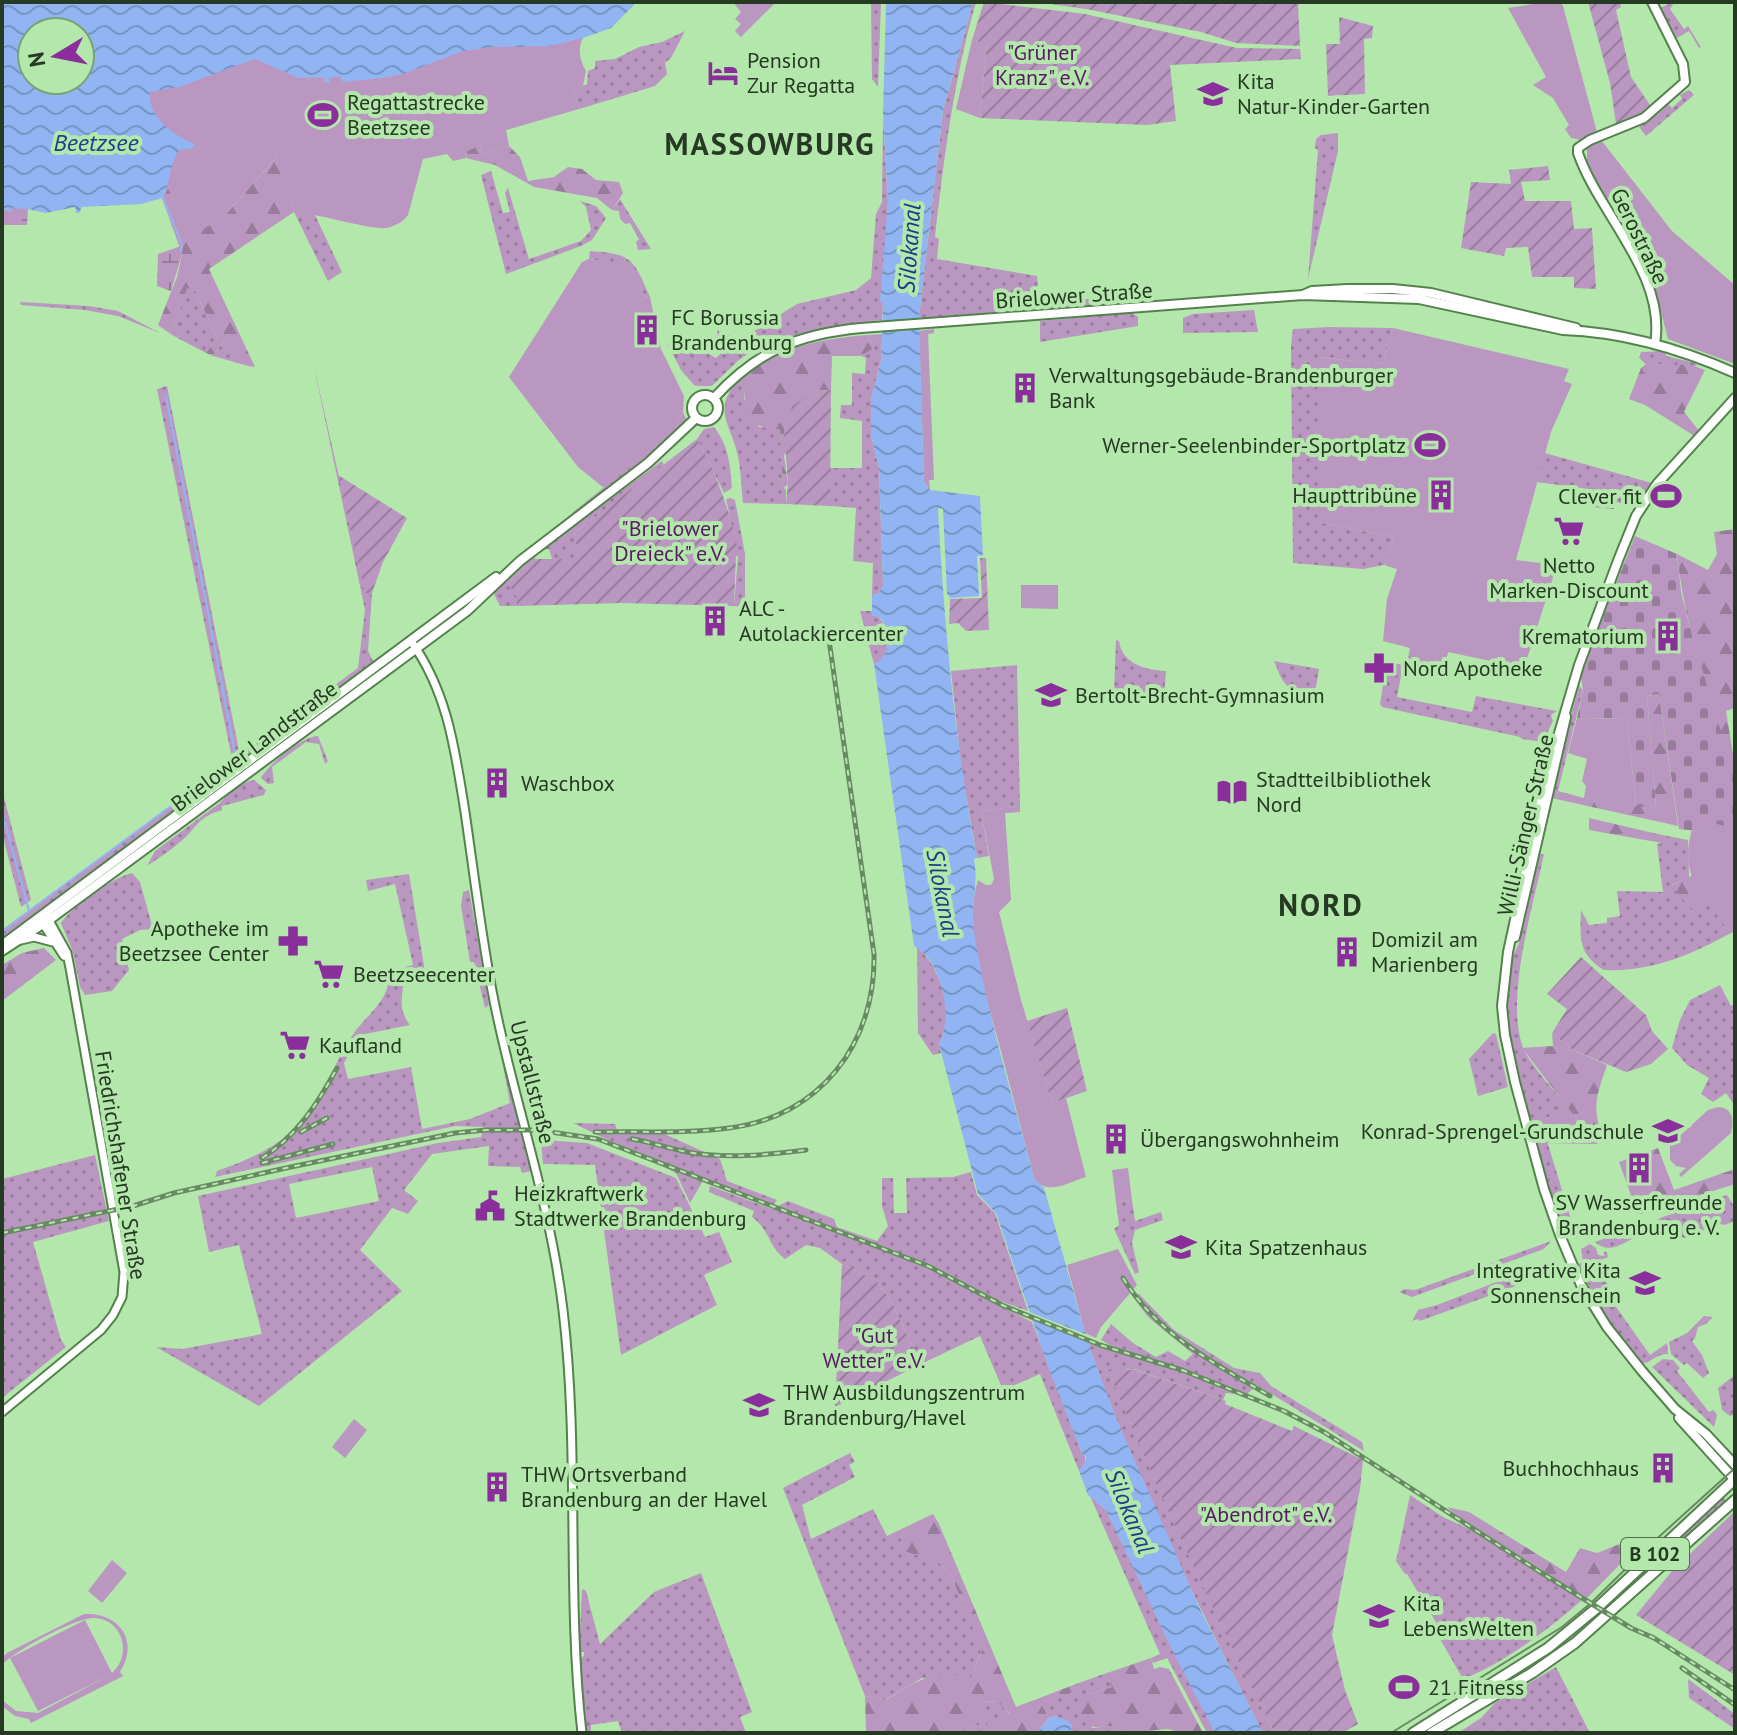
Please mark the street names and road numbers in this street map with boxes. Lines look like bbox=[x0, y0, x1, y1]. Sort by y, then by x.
street label: Gerostraße bbox=[1605, 183, 1675, 289]
street label: Brielower Straße bbox=[994, 276, 1154, 314]
street label: Brielower Landstraße bbox=[165, 674, 343, 818]
street label: Willi-Sänger-Straße bbox=[1490, 731, 1560, 919]
street label: Upstallstraße bbox=[504, 1017, 562, 1147]
street label: Friedrichshafener Straße bbox=[89, 1048, 153, 1282]
road number: B 102 bbox=[1621, 1538, 1689, 1570]

